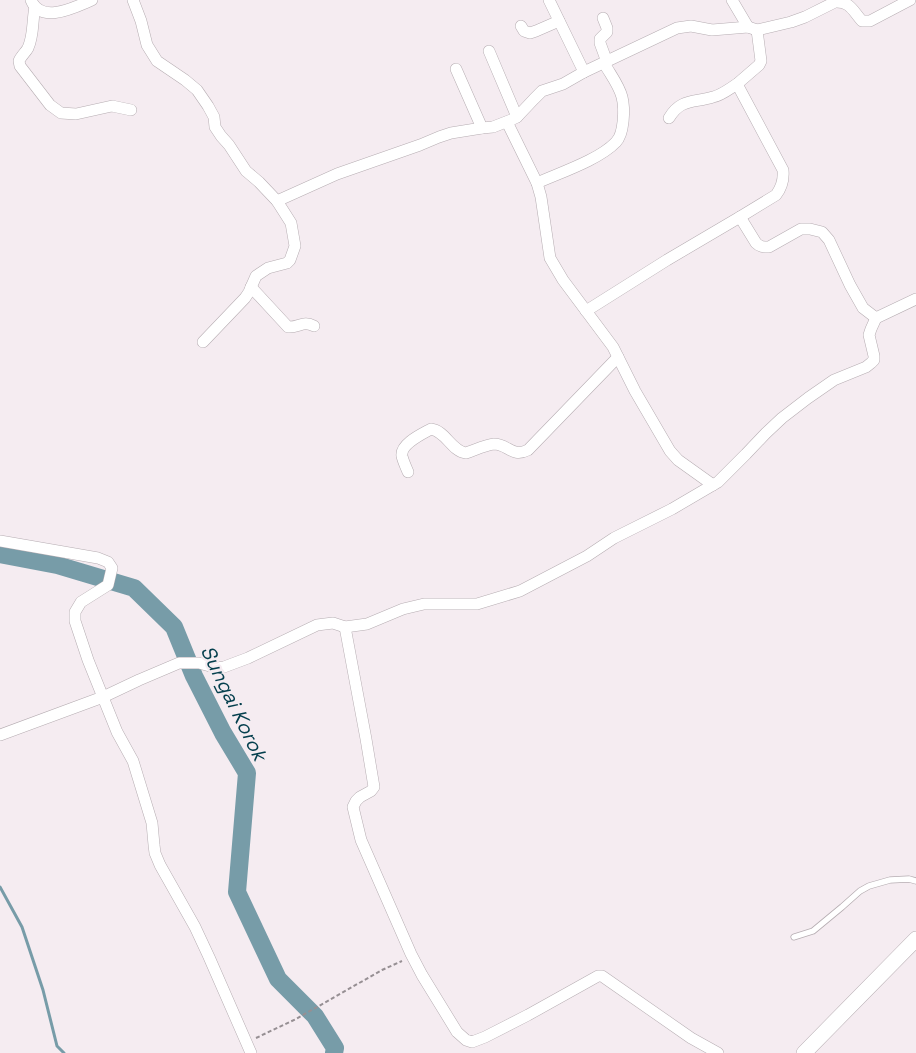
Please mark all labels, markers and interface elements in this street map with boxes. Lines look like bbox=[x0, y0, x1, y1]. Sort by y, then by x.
water label: Sungai Korok bbox=[195, 641, 274, 767]

